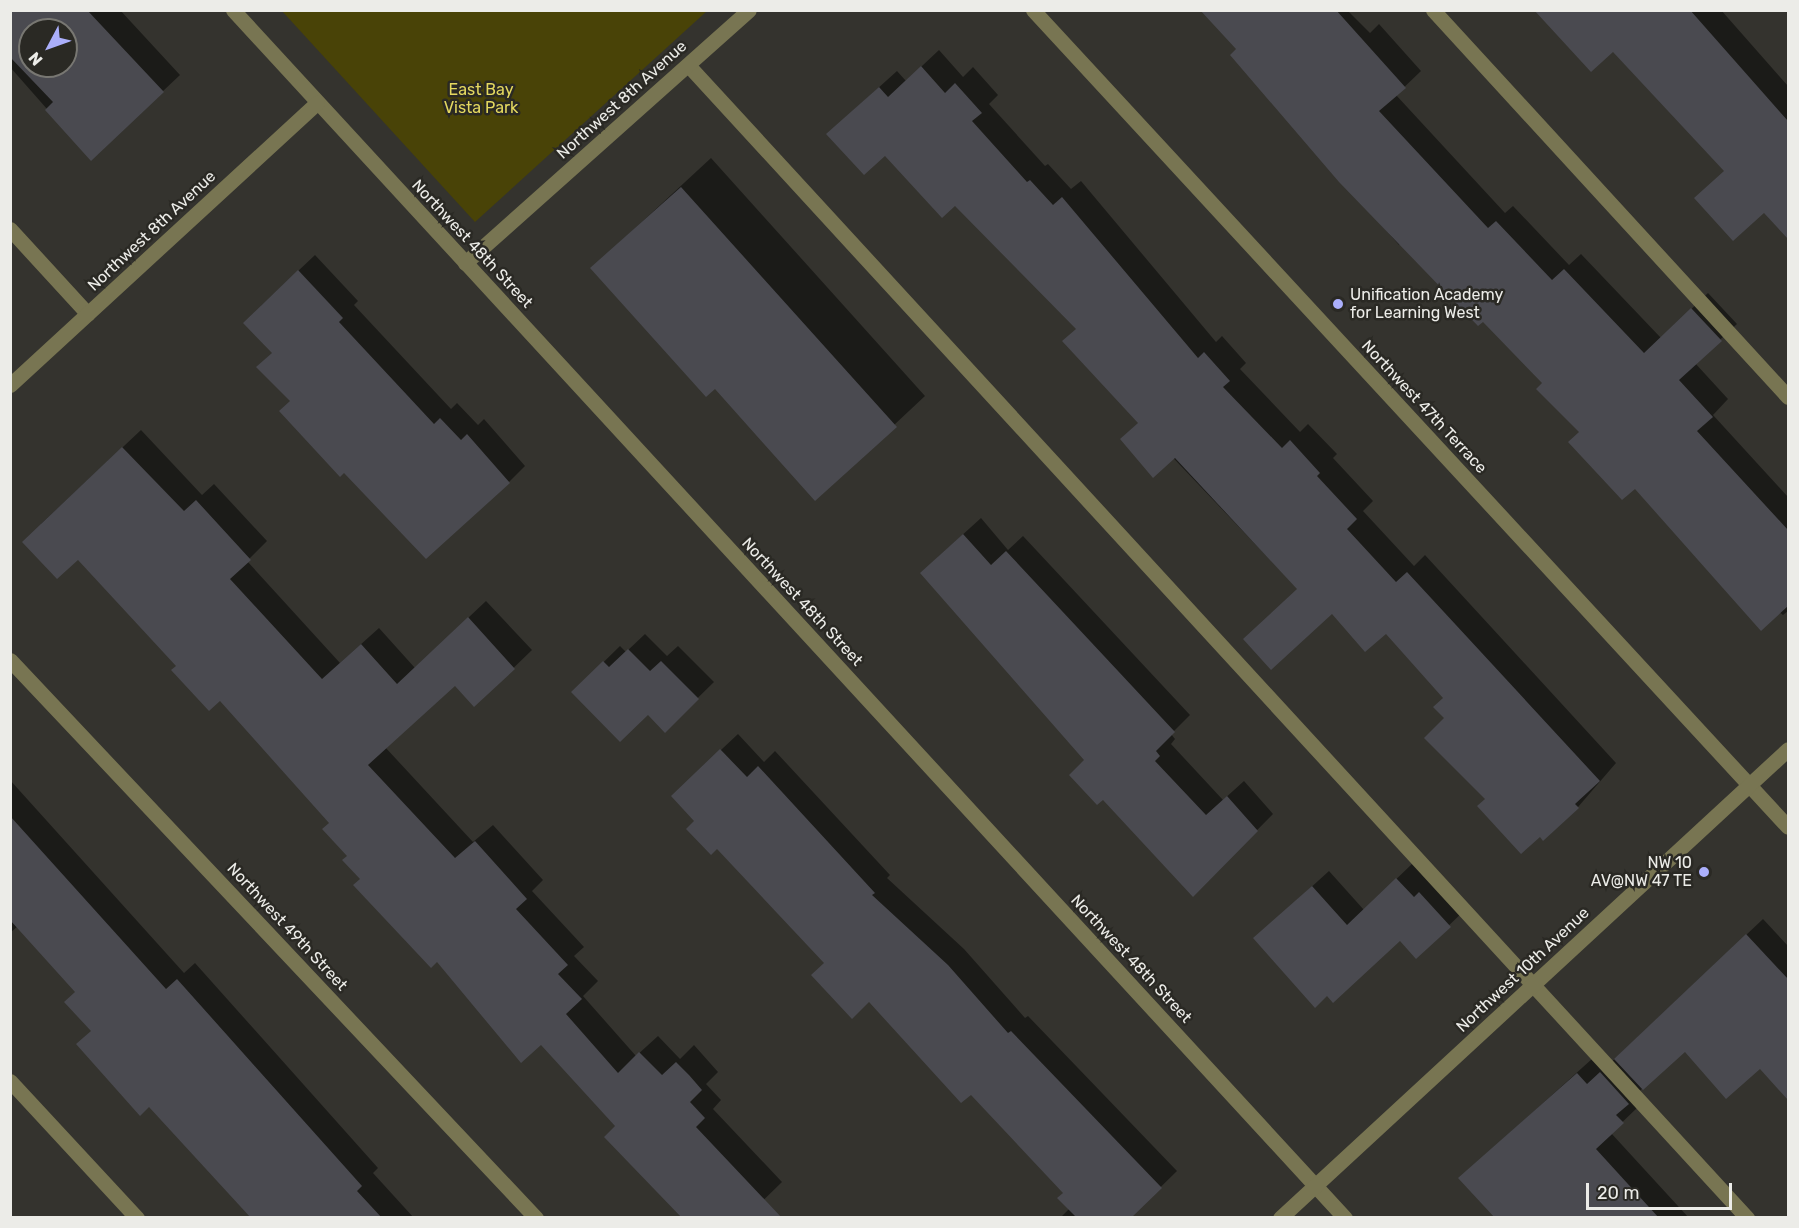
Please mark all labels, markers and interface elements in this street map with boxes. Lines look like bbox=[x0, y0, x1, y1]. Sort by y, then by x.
north arrow bbox=[18, 18, 78, 78]
street label: Northwest 8th Avenue bbox=[553, 37, 691, 163]
text: N bbox=[25, 48, 46, 69]
park label: East Bay Vista Park bbox=[444, 80, 518, 118]
street label: Northwest 8th Avenue bbox=[84, 167, 220, 295]
street label: Northwest 48th Street bbox=[408, 176, 536, 312]
place label: Unification Academy for Learning West bbox=[1350, 285, 1504, 323]
marker: Unification Academy for Learning West bbox=[1331, 297, 1345, 311]
street label: Northwest 47th Terrace bbox=[1357, 336, 1491, 478]
street label: Northwest 48th Street bbox=[738, 534, 866, 670]
place label: NW 10 AV@NW 47 TE bbox=[1590, 853, 1692, 891]
street label: Northwest 49th Street bbox=[223, 859, 351, 995]
marker: NW 10 AV@NW 47 TE bbox=[1697, 865, 1711, 879]
street label: Northwest 48th Street bbox=[1067, 891, 1195, 1027]
street label: Northwest 10th Avenue bbox=[1452, 903, 1594, 1037]
scale bar bbox=[1589, 1171, 1734, 1209]
text: 20 m bbox=[1597, 1182, 1639, 1204]

